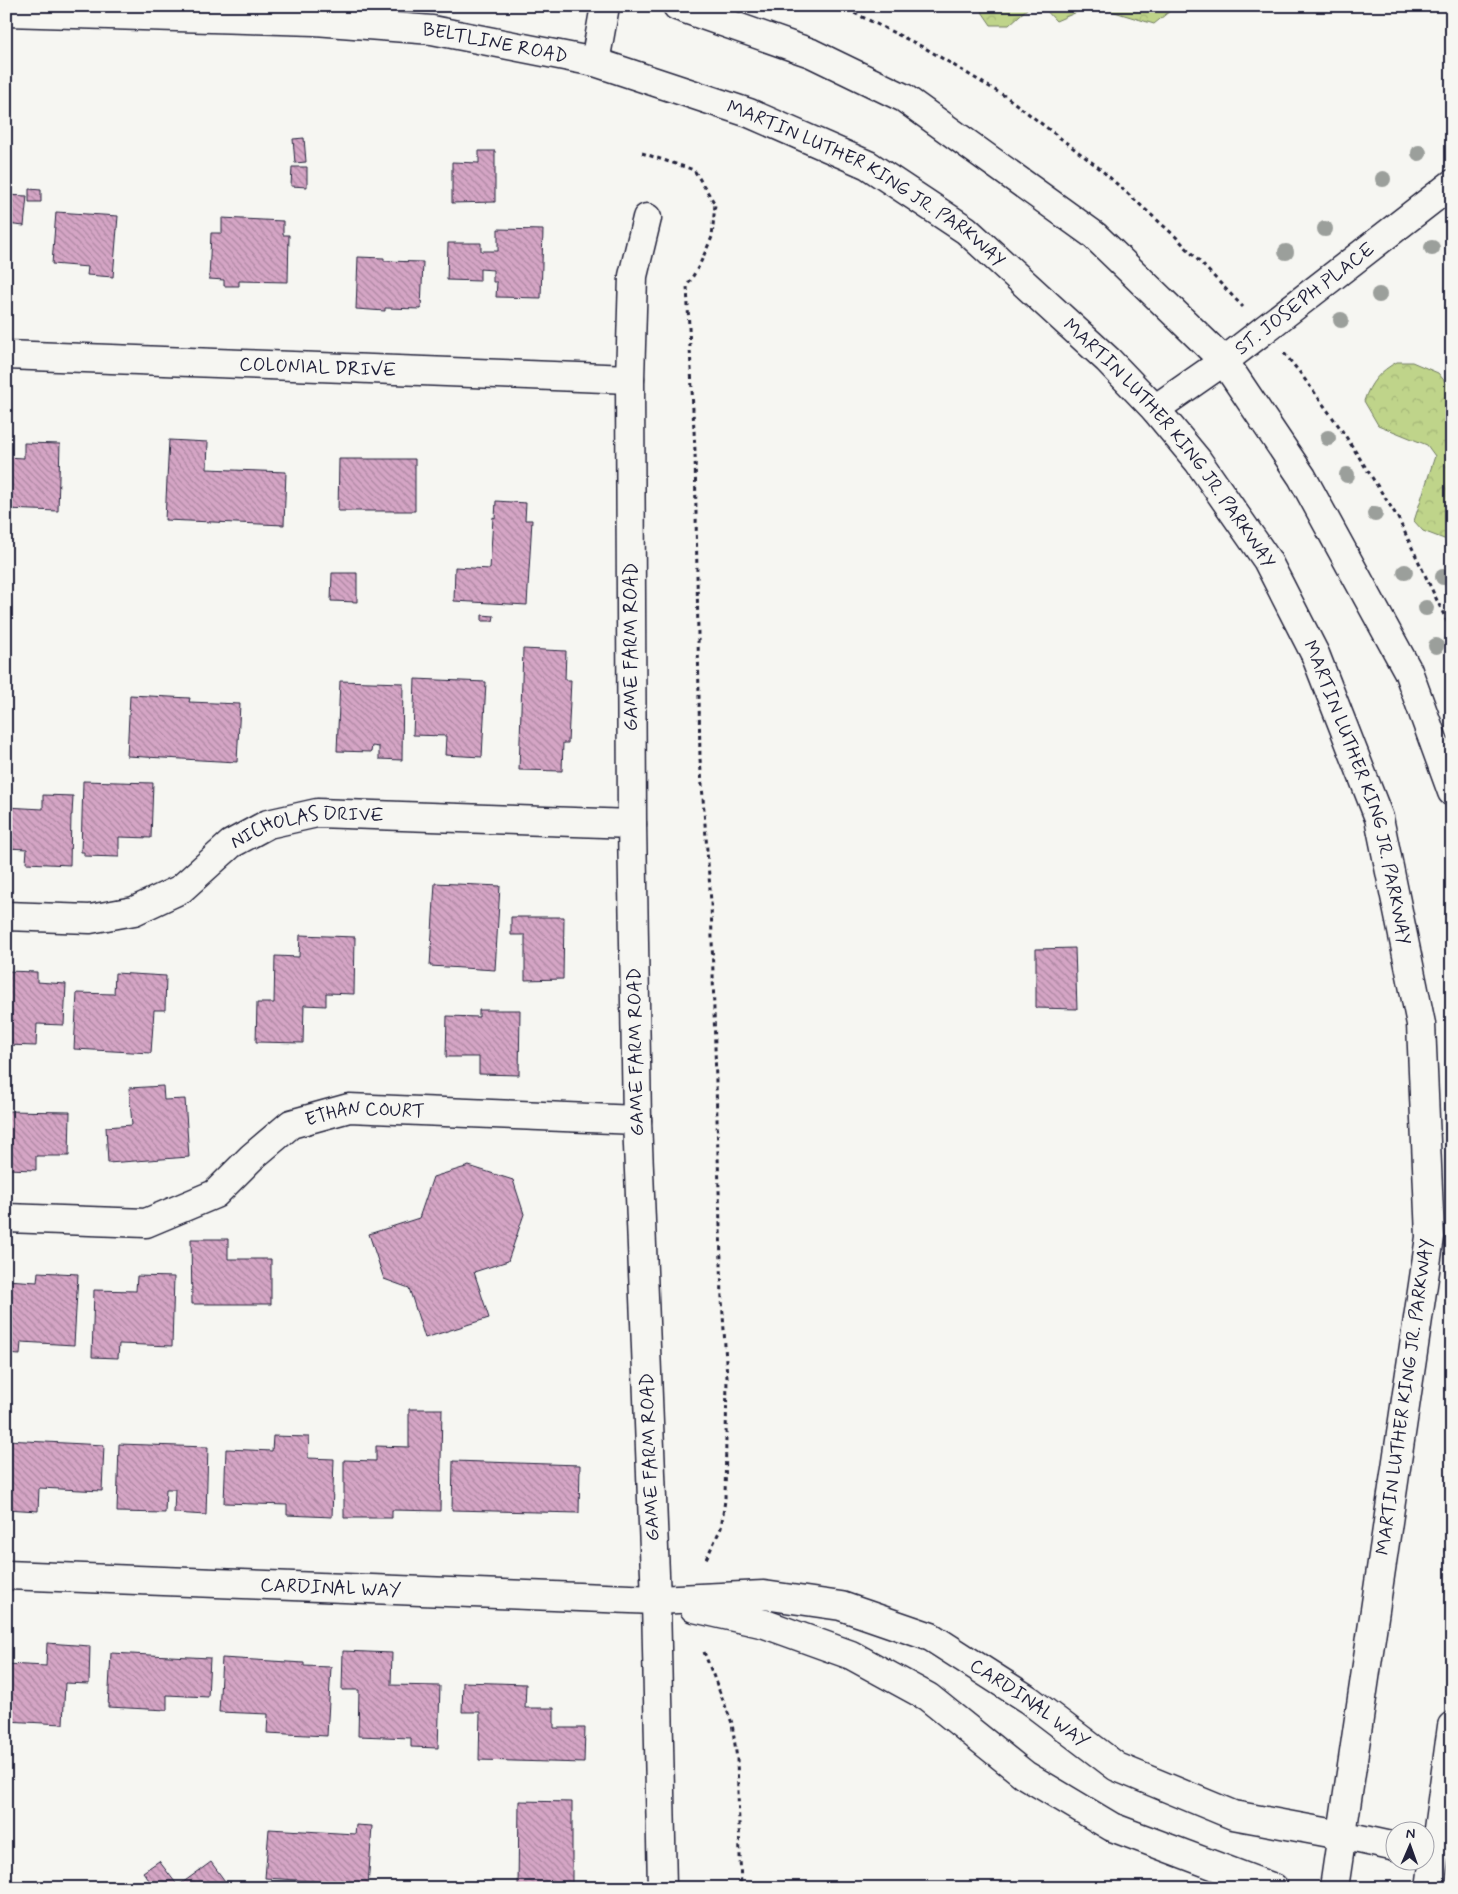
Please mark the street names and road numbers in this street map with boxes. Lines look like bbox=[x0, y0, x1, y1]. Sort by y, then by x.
street label: BELTLINE ROAD bbox=[422, 17, 570, 69]
street label: MARTIN LUTHER KING JR. PARKWAY bbox=[724, 94, 1011, 273]
street label: ST. JOSEPH PLACE bbox=[1229, 236, 1380, 361]
street label: MARTIN LUTHER KING JR. PARKWAY bbox=[1058, 313, 1281, 572]
street label: COLONIAL DRIVE bbox=[239, 351, 397, 383]
street label: GAME FARM ROAD bbox=[619, 563, 644, 731]
street label: MARTIN LUTHER KING JR. PARKWAY bbox=[1297, 636, 1417, 948]
street label: NICHOLAS DRIVE bbox=[226, 800, 384, 855]
street label: GAME FARM ROAD bbox=[622, 967, 650, 1137]
street label: ETHAN COURT bbox=[302, 1095, 425, 1132]
street label: MARTIN LUTHER KING JR. PARKWAY bbox=[1370, 1237, 1440, 1557]
street label: GAME FARM ROAD bbox=[635, 1372, 665, 1542]
street label: CARDINAL WAY bbox=[260, 1572, 402, 1603]
street label: CARDINAL WAY bbox=[965, 1653, 1095, 1754]

